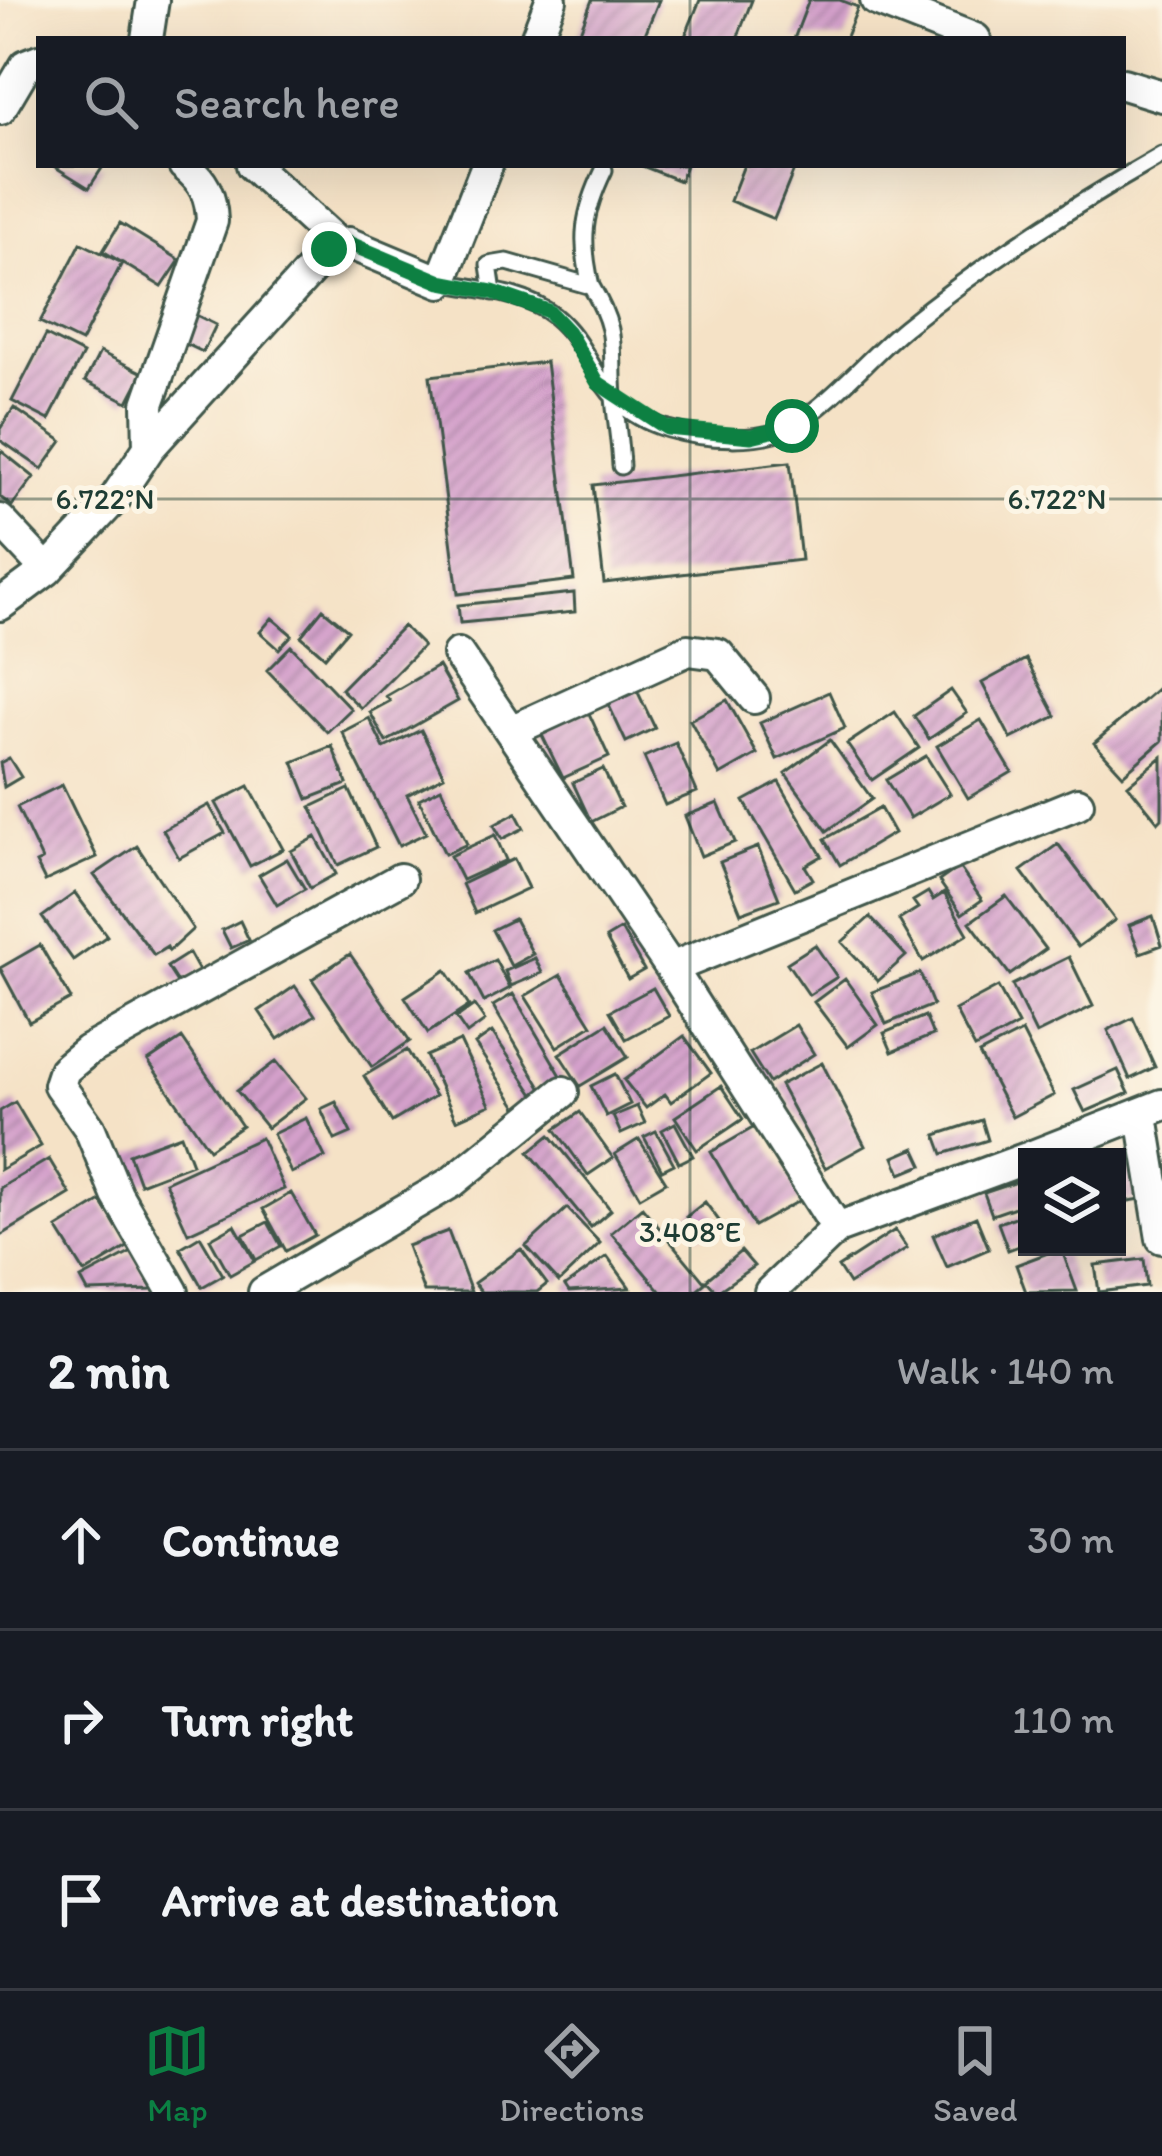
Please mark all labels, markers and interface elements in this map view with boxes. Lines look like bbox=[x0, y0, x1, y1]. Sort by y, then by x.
search box bbox=[36, 36, 1126, 168]
icon: search bbox=[78, 69, 144, 135]
text: Search here bbox=[174, 75, 400, 129]
route end bbox=[302, 222, 356, 276]
route start bbox=[765, 399, 819, 453]
text: 6.722°N bbox=[56, 480, 154, 517]
text: 6.722°N bbox=[1008, 480, 1106, 517]
map controls bbox=[1018, 1148, 1126, 1256]
button: layers bbox=[1018, 1148, 1126, 1256]
text: 3.408°E bbox=[639, 1213, 741, 1250]
text: 2 min bbox=[48, 1340, 169, 1401]
text: Walk · 140 m bbox=[897, 1347, 1114, 1394]
icon: ahead bbox=[48, 1507, 114, 1573]
text: Continue bbox=[162, 1513, 340, 1567]
text: 30 m bbox=[1027, 1516, 1114, 1563]
icon: right bbox=[48, 1687, 114, 1753]
text: Turn right bbox=[162, 1693, 353, 1747]
text: 110 m bbox=[1012, 1696, 1114, 1743]
icon: arrive bbox=[48, 1867, 114, 1933]
text: Arrive at destination bbox=[162, 1873, 558, 1927]
tab: Map bbox=[144, 2018, 210, 2129]
tab: Directions bbox=[499, 2018, 644, 2129]
tab: Saved bbox=[933, 2018, 1018, 2129]

